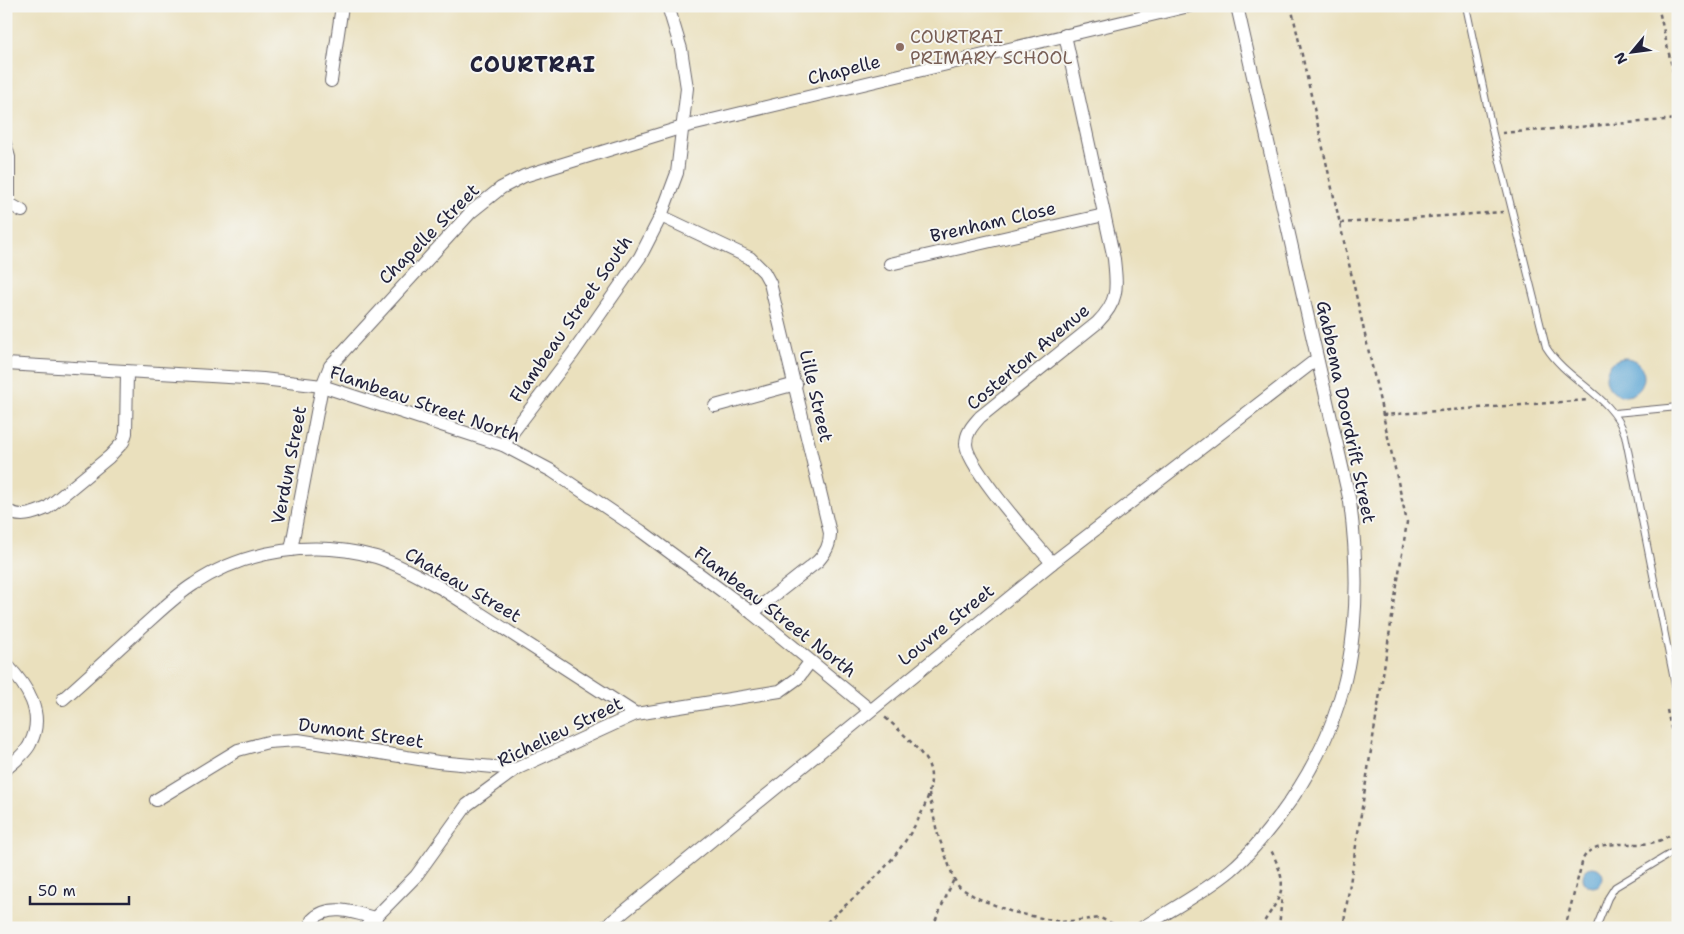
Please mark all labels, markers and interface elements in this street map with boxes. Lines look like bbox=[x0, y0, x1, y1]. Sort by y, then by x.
place label: COURTRAI PRIMARY SCHOOL bbox=[910, 25, 1072, 70]
north arrow bbox=[1606, 28, 1656, 78]
marker: COURTRAI PRIMARY SCHOOL bbox=[894, 41, 906, 53]
street label: Chapelle bbox=[805, 49, 883, 91]
text: N bbox=[1610, 49, 1631, 68]
district label: COURTRAI bbox=[470, 50, 596, 79]
street label: Chapelle Street bbox=[373, 178, 485, 290]
street label: Brenham Close bbox=[928, 196, 1058, 248]
street label: Flambeau Street South bbox=[504, 231, 638, 407]
street label: Costerton Avenue bbox=[961, 298, 1095, 416]
street label: Gabbema Doordrift Street bbox=[1311, 298, 1381, 526]
street label: Lille Street bbox=[794, 347, 838, 445]
street label: Flambeau Street North bbox=[327, 360, 523, 448]
street label: Verdun Street bbox=[266, 404, 312, 526]
street label: Flambeau Street North bbox=[689, 541, 861, 683]
street label: Chateau Street bbox=[400, 542, 526, 628]
street label: Louvre Street bbox=[893, 579, 999, 671]
street label: Richelieu Street bbox=[493, 691, 627, 773]
street label: Dumont Street bbox=[297, 712, 425, 754]
scale bar bbox=[30, 874, 129, 906]
text: 50 m bbox=[38, 881, 76, 901]

